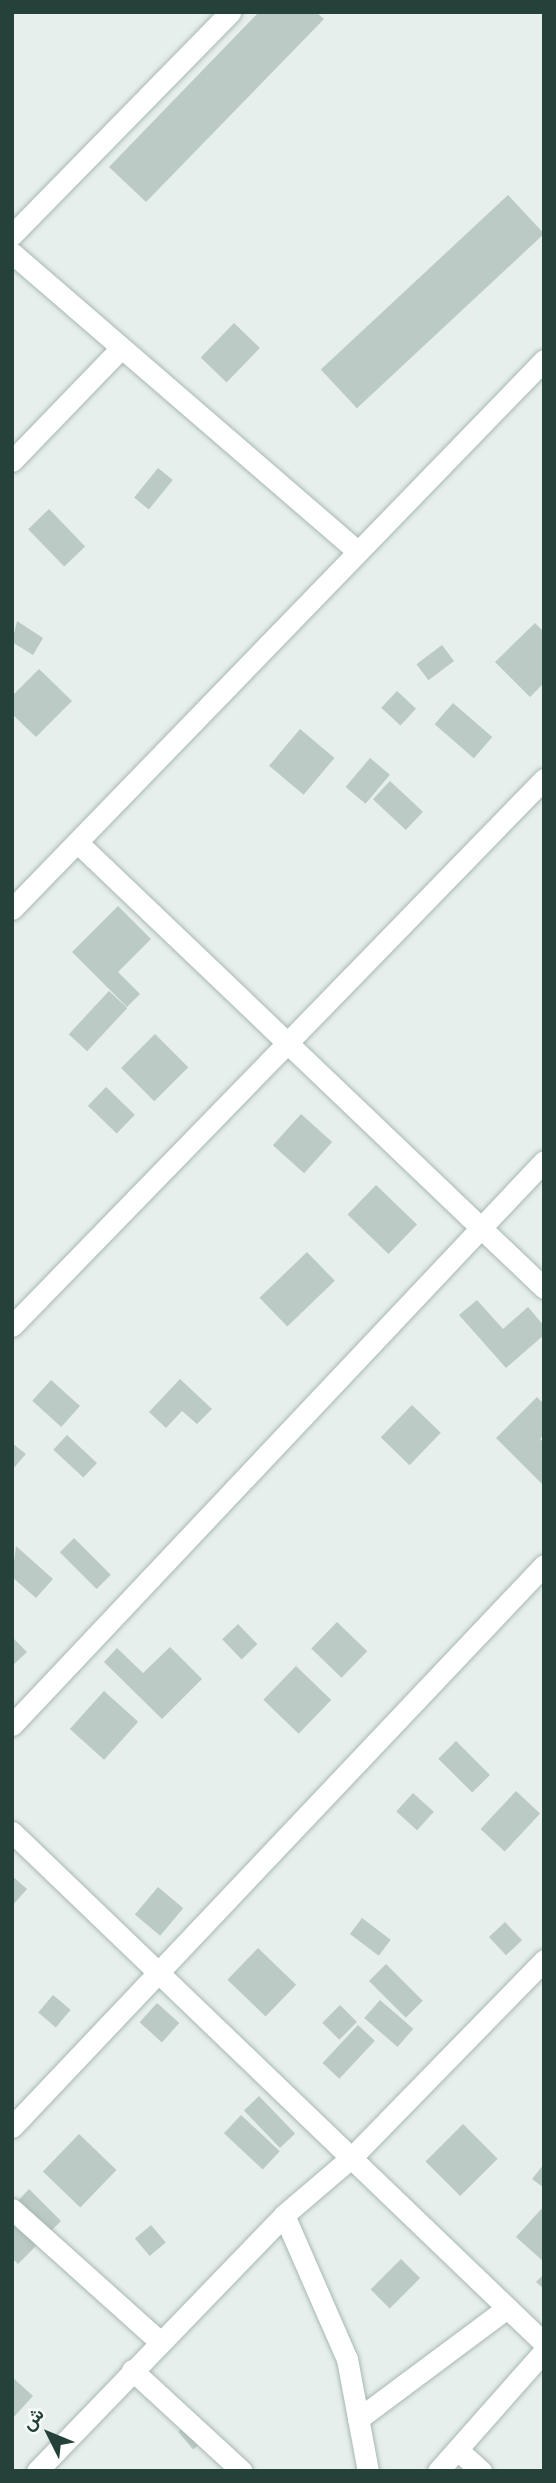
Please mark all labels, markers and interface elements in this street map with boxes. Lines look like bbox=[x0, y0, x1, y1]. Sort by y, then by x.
north arrow bbox=[14, 2399, 84, 2469]
text: ش bbox=[17, 2403, 50, 2436]

